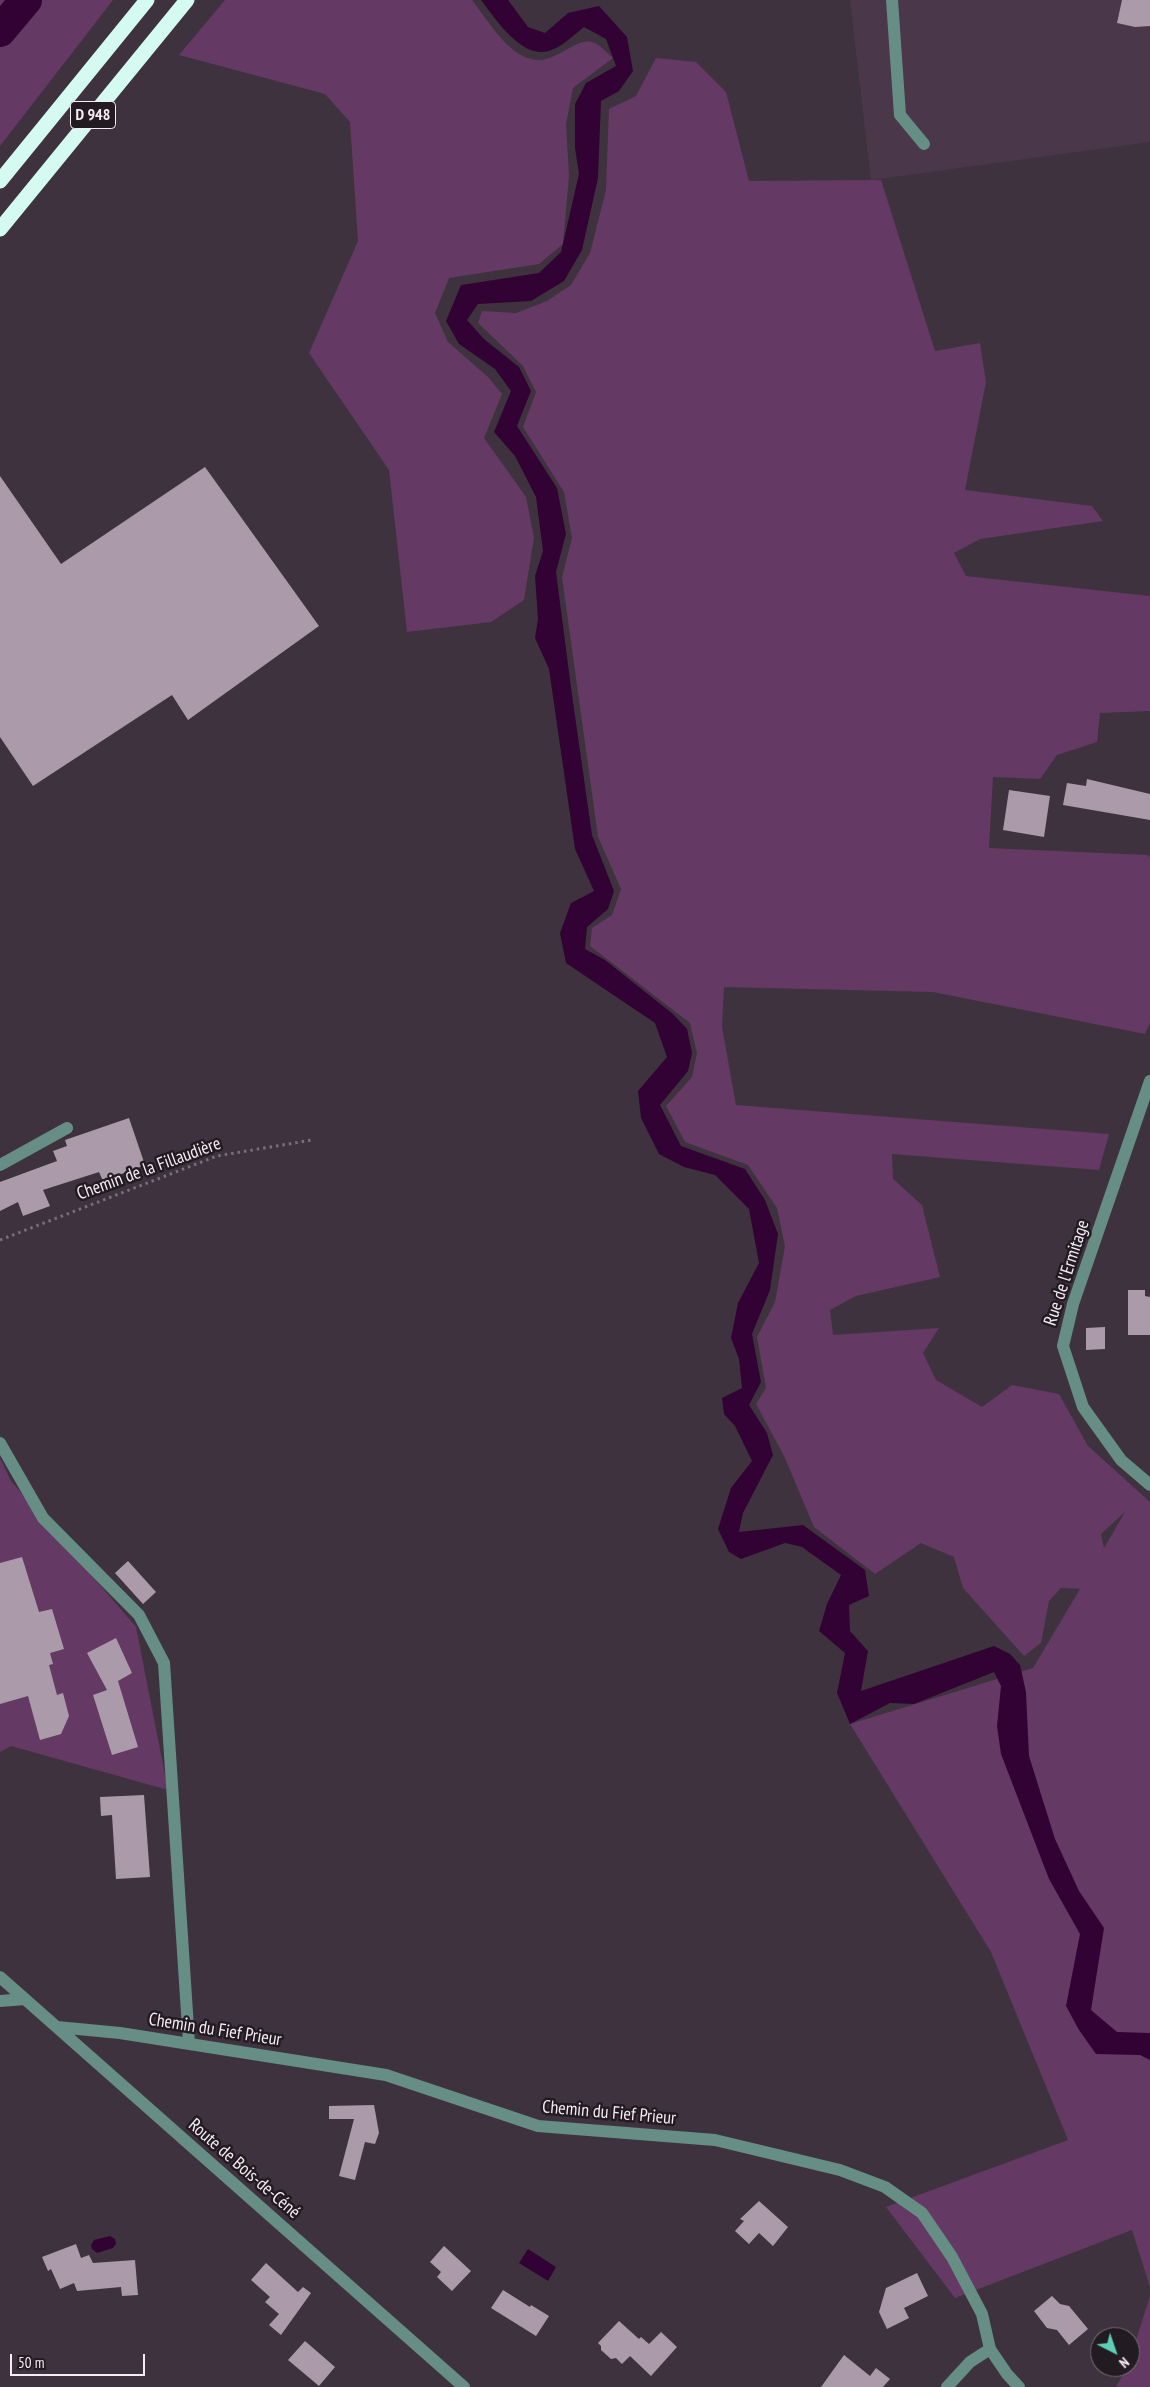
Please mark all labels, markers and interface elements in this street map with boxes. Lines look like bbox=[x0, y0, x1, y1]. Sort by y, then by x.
road number: D 948 bbox=[70, 102, 116, 128]
street label: Chemin de la Fillaudière bbox=[74, 1133, 224, 1205]
street label: Rue de l'Ermitage bbox=[1040, 1217, 1094, 1329]
street label: Chemin du Fief Prieur bbox=[147, 2009, 283, 2051]
street label: Chemin du Fief Prieur bbox=[541, 2096, 677, 2130]
street label: Route de Bois-de-Céné bbox=[184, 2115, 304, 2223]
north arrow bbox=[1090, 2327, 1140, 2377]
scale bar bbox=[12, 2344, 148, 2376]
text: 50 m bbox=[18, 2353, 44, 2372]
text: N bbox=[1115, 2353, 1133, 2372]

